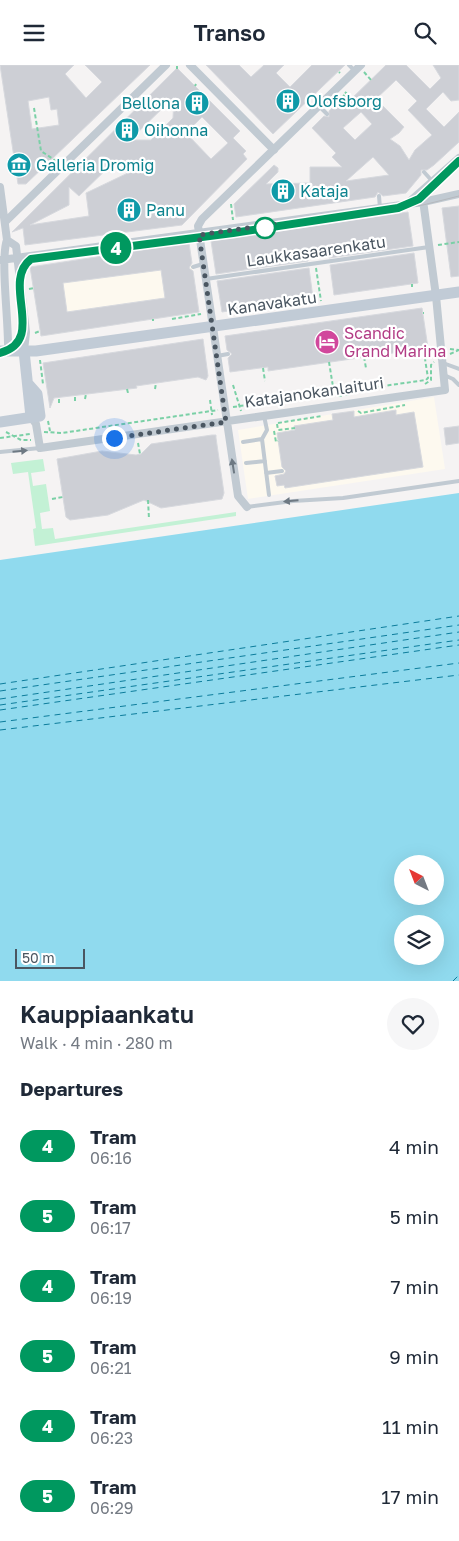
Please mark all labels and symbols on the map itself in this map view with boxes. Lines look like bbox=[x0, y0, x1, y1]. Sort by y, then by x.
building icon: Olofsborg bbox=[275, 88, 301, 114]
building icon: Bellona bbox=[184, 90, 210, 116]
place label: Olofsborg bbox=[306, 91, 382, 111]
place label: Bellona bbox=[121, 93, 180, 113]
building icon: Oihonna bbox=[114, 117, 140, 143]
place label: Oihonna bbox=[144, 120, 208, 140]
museum icon: Galleria Dromig bbox=[6, 152, 32, 178]
place label: Galleria Dromig bbox=[36, 155, 154, 175]
building icon: Kataja bbox=[270, 178, 296, 204]
place label: Kataja bbox=[300, 181, 349, 201]
building icon: Panu bbox=[116, 197, 142, 223]
place label: Panu bbox=[146, 200, 185, 220]
unlabelled marker bbox=[254, 217, 276, 239]
street label: Laukkasaarenkatu bbox=[245, 231, 387, 271]
line badge: 4 bbox=[100, 232, 132, 264]
street label: Kanavakatu bbox=[226, 287, 318, 319]
place label: Scandic Grand Marina bbox=[344, 323, 446, 361]
hotel icon: Scandic Grand Marina bbox=[314, 329, 340, 355]
street label: Katajanokanlaituri bbox=[243, 372, 385, 412]
your location bbox=[102, 426, 127, 451]
one-way arrow bbox=[13, 447, 29, 455]
one-way arrow bbox=[229, 458, 237, 474]
one-way arrow bbox=[282, 497, 298, 505]
north arrow bbox=[394, 855, 444, 905]
scale bar bbox=[15, 946, 85, 969]

